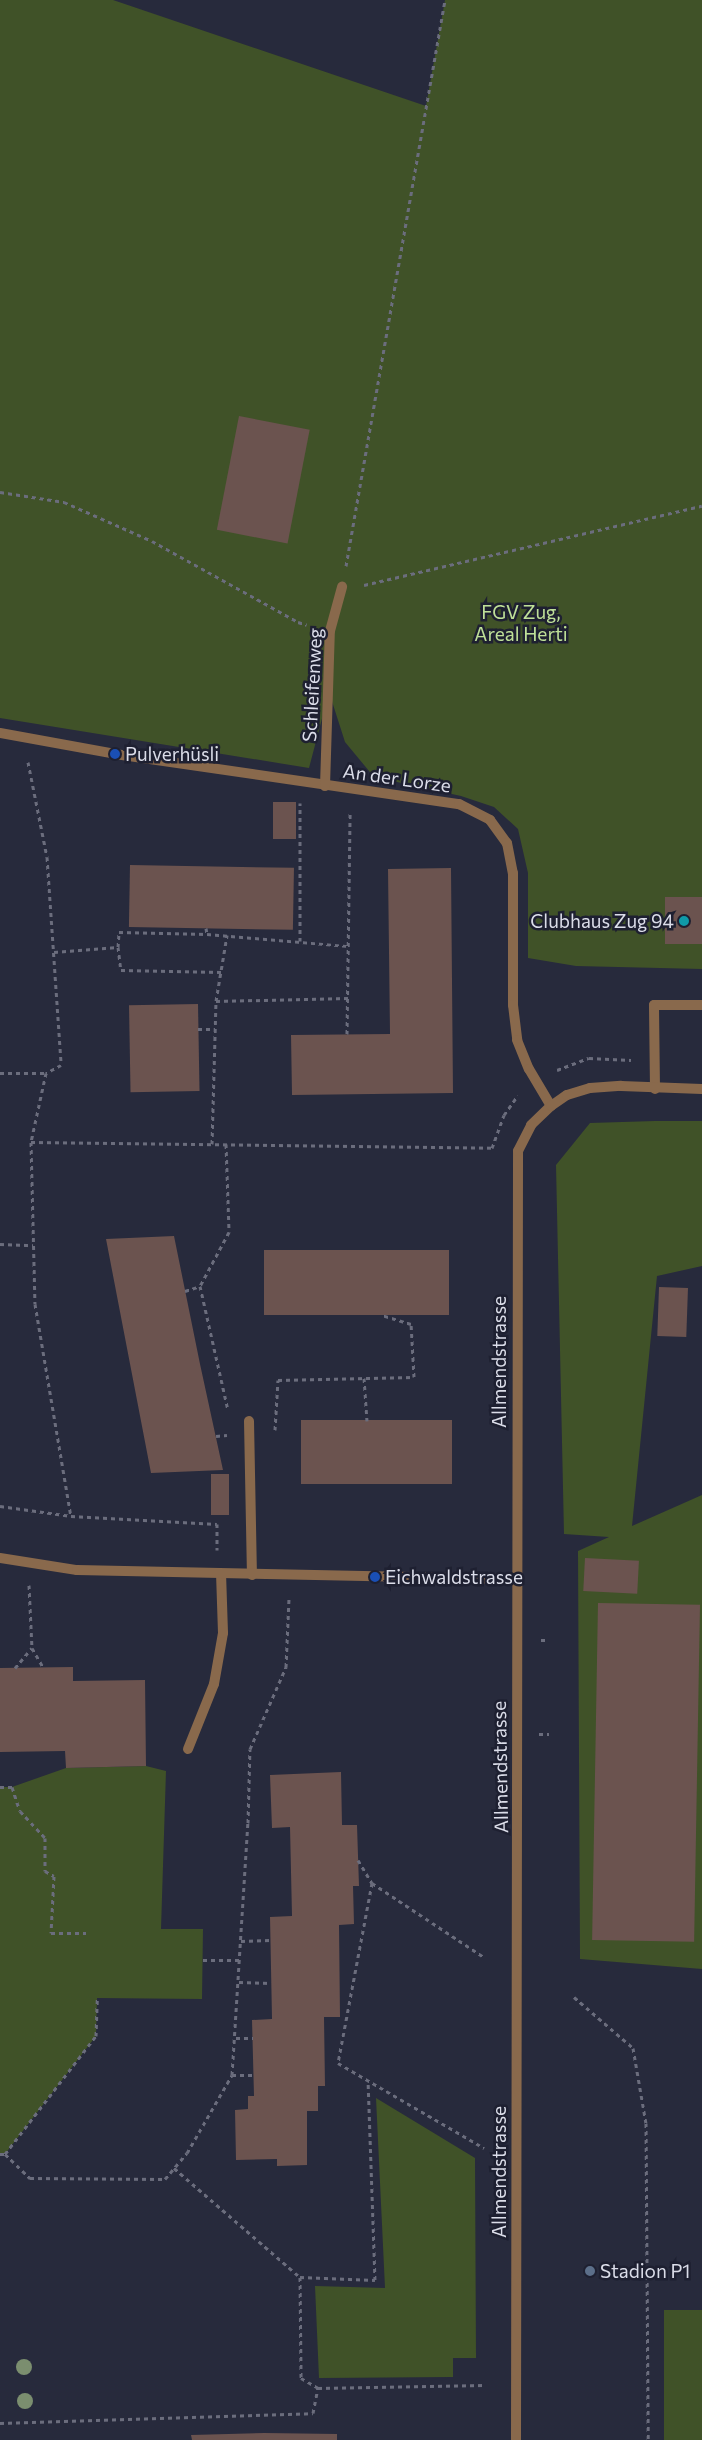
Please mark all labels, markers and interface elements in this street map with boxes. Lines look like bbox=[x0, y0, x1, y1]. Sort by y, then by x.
park label: FGV Zug, Areal Herti bbox=[474, 601, 568, 645]
street label: Schleifenweg bbox=[298, 627, 326, 743]
place label: Pulverhüsli bbox=[125, 743, 219, 765]
marker: Pulverhüsli bbox=[109, 748, 121, 760]
street label: An der Lorze bbox=[341, 759, 453, 797]
place label: Clubhaus Zug 94 bbox=[530, 910, 674, 932]
marker: Clubhaus Zug 94 bbox=[678, 915, 690, 927]
street label: Allmendstrasse bbox=[488, 1296, 510, 1428]
place label: Eichwaldstrasse bbox=[385, 1566, 523, 1588]
marker: Eichwaldstrasse bbox=[369, 1571, 381, 1583]
street label: Allmendstrasse bbox=[487, 1701, 513, 1833]
street label: Allmendstrasse bbox=[488, 2106, 510, 2238]
place label: Stadion P1 bbox=[600, 2260, 690, 2282]
marker: Stadion P1 bbox=[584, 2265, 596, 2277]

